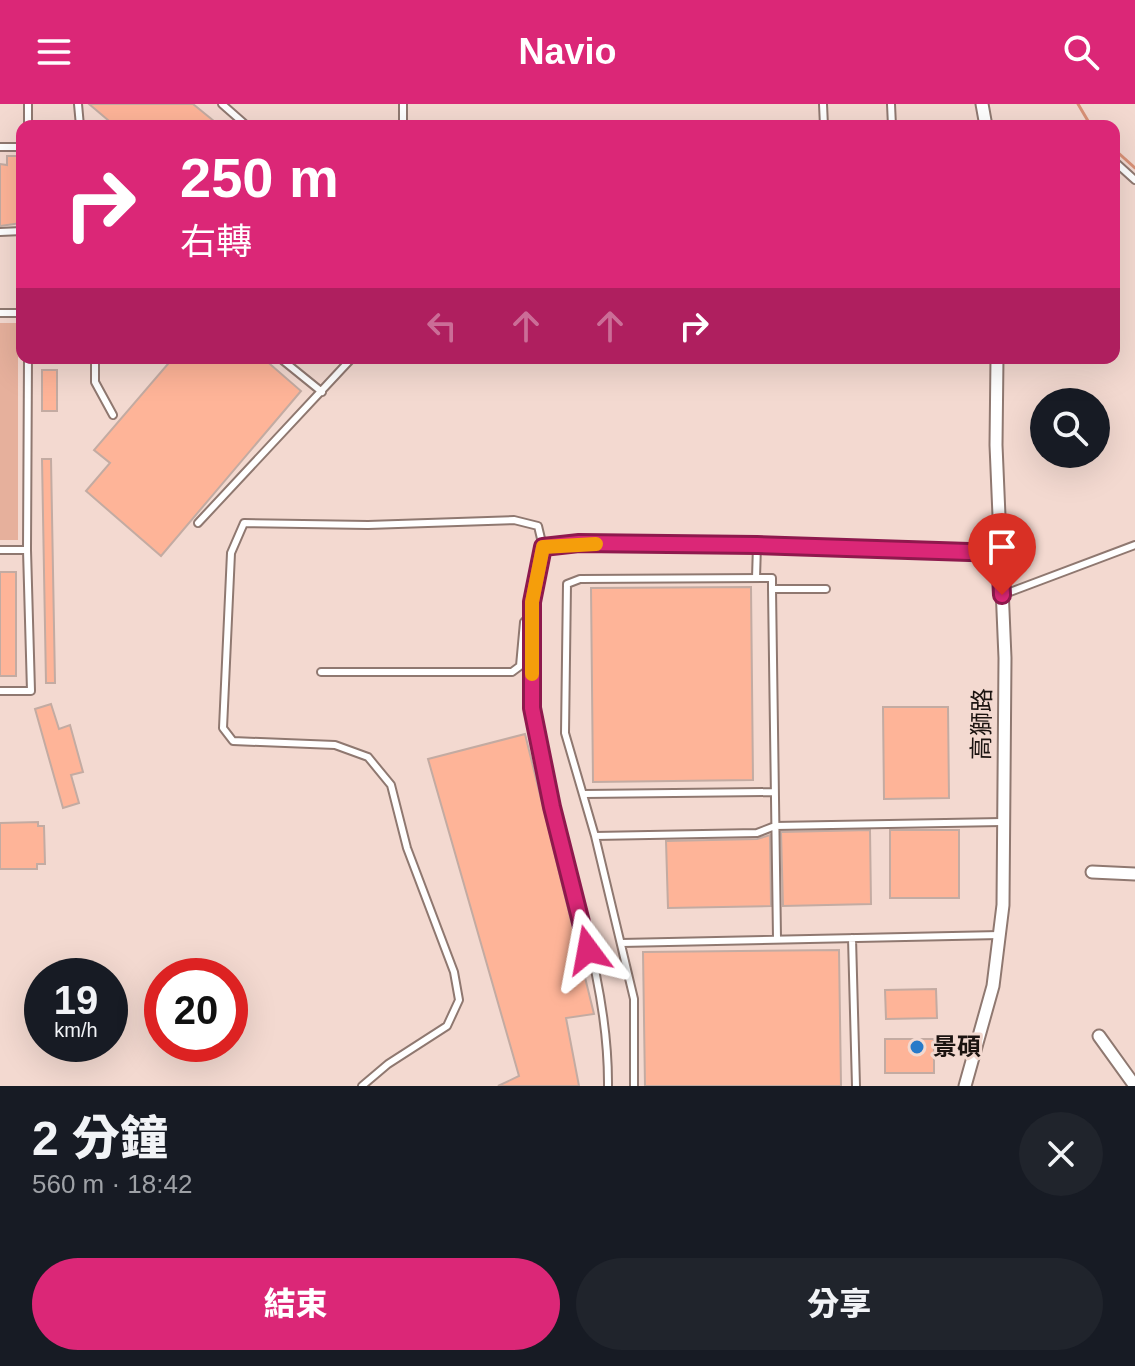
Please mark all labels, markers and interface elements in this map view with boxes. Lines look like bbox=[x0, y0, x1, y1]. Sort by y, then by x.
icon: menu bbox=[32, 30, 76, 74]
icon: search bbox=[1059, 30, 1103, 74]
text: Navio bbox=[518, 31, 617, 72]
text: 250 m bbox=[180, 146, 339, 209]
icon: right bbox=[48, 152, 152, 256]
text: 右轉 bbox=[180, 221, 252, 262]
icon: left bbox=[420, 304, 464, 348]
icon: ahead bbox=[504, 304, 548, 348]
icon: ahead bbox=[588, 304, 632, 348]
icon: right bbox=[672, 304, 716, 348]
map controls bbox=[1030, 388, 1110, 468]
button: search bbox=[1030, 388, 1110, 468]
pin bbox=[968, 513, 1036, 595]
icon: arrive bbox=[980, 525, 1024, 569]
street label: 高獅路 bbox=[967, 688, 996, 760]
position arrow bbox=[546, 908, 630, 992]
speed limit sign: 20 bbox=[144, 958, 248, 1062]
text: 19 bbox=[54, 978, 98, 1022]
text: km/h bbox=[54, 1019, 98, 1041]
place label: 景碩 bbox=[933, 1033, 981, 1060]
marker: 景碩 bbox=[908, 1038, 926, 1056]
text: 2 分鐘 bbox=[32, 1112, 168, 1165]
button: close bbox=[1019, 1112, 1103, 1196]
text: 560 m · 18:42 bbox=[32, 1169, 192, 1199]
button: 結束 bbox=[32, 1258, 560, 1350]
button: 分享 bbox=[576, 1258, 1103, 1350]

